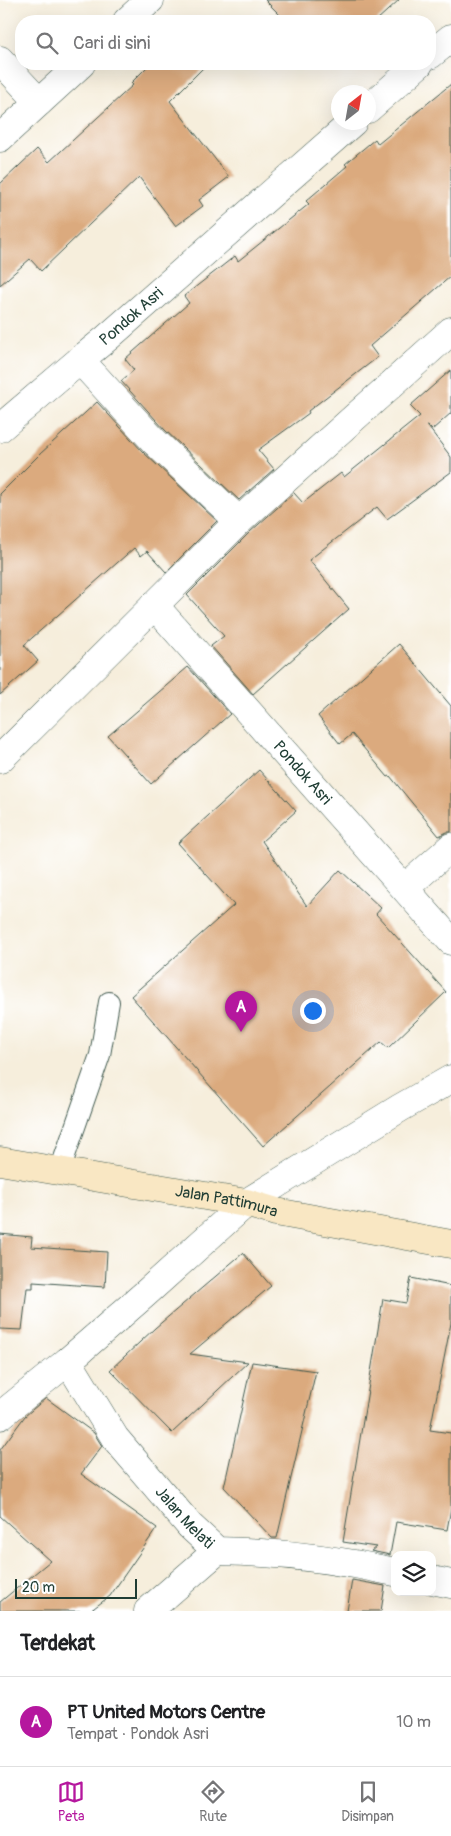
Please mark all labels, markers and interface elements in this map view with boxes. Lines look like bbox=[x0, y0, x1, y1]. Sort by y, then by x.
search box bbox=[15, 15, 436, 70]
icon: search bbox=[33, 29, 61, 57]
text: Cari di sini bbox=[73, 31, 150, 55]
north arrow bbox=[331, 85, 376, 130]
street label: Pondok Asri bbox=[95, 283, 168, 350]
street label: Pondok Asri bbox=[269, 737, 336, 809]
pin: A bbox=[225, 991, 257, 1032]
your location bbox=[300, 998, 326, 1024]
street label: Jalan Pattimura bbox=[174, 1181, 280, 1222]
street label: Jalan Melati bbox=[151, 1482, 218, 1553]
map controls bbox=[391, 1551, 436, 1596]
button: layers bbox=[391, 1551, 436, 1596]
scale bar bbox=[15, 1576, 138, 1599]
text: 20 m bbox=[22, 1579, 55, 1596]
text: Terdekat bbox=[20, 1630, 95, 1657]
text: PT United Motors Centre bbox=[67, 1700, 265, 1724]
text: A bbox=[31, 1712, 41, 1732]
text: 10 m bbox=[396, 1712, 431, 1732]
text: Tempat · Pondok Asri bbox=[67, 1724, 209, 1744]
tab: Peta bbox=[57, 1778, 85, 1825]
tab: Rute bbox=[199, 1778, 227, 1825]
tab: Disimpan bbox=[341, 1778, 394, 1825]

